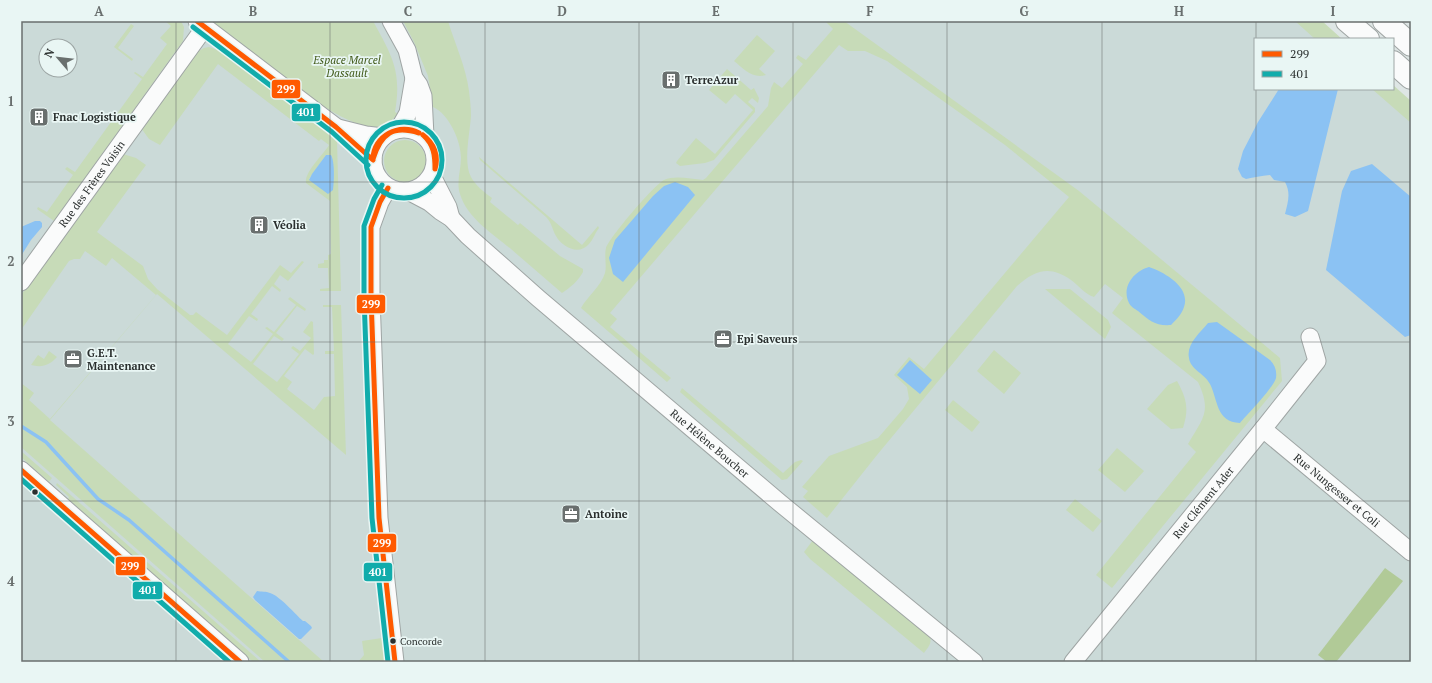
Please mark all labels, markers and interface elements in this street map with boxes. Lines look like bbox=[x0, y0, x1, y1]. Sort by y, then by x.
text: A bbox=[94, 2, 104, 20]
text: B bbox=[249, 2, 257, 20]
text: C bbox=[404, 2, 412, 20]
text: D bbox=[557, 2, 567, 20]
text: E bbox=[712, 2, 720, 20]
text: F bbox=[866, 2, 874, 20]
text: G bbox=[1019, 2, 1029, 20]
text: H bbox=[1174, 2, 1184, 20]
text: I bbox=[1331, 2, 1336, 20]
north arrow bbox=[38, 38, 78, 78]
legend bbox=[1254, 38, 1394, 90]
text: N bbox=[41, 46, 58, 60]
text: 299 bbox=[1290, 46, 1309, 61]
park label: Espace Marcel Dassault bbox=[312, 53, 381, 80]
text: 401 bbox=[1290, 66, 1309, 81]
building icon: TerreAzur bbox=[660, 69, 682, 91]
place label: TerreAzur bbox=[685, 73, 739, 87]
line badge: 299 bbox=[271, 79, 301, 99]
text: 299 bbox=[277, 82, 295, 96]
text: 1 bbox=[7, 92, 15, 110]
line badge: 401 bbox=[291, 103, 321, 122]
text: 401 bbox=[297, 105, 315, 119]
building icon: Fnac Logistique bbox=[28, 106, 50, 128]
place label: Fnac Logistique bbox=[53, 110, 136, 124]
street label: Rue des Frères Voisin bbox=[56, 137, 128, 230]
building icon: Véolia bbox=[248, 214, 270, 236]
place label: Véolia bbox=[273, 218, 306, 232]
text: 2 bbox=[7, 252, 15, 270]
line badge: 299 bbox=[356, 294, 386, 314]
text: 299 bbox=[362, 297, 380, 311]
office icon: Epi Saveurs bbox=[712, 328, 734, 350]
place label: Epi Saveurs bbox=[737, 332, 797, 346]
place label: G.E.T. Maintenance bbox=[87, 346, 156, 373]
office icon: G.E.T. Maintenance bbox=[62, 348, 84, 370]
street label: Rue Hélène Boucher bbox=[667, 406, 753, 481]
text: 3 bbox=[7, 412, 15, 430]
street label: Rue Nungesser et Coli bbox=[1291, 451, 1383, 530]
street label: Rue Clément Ader bbox=[1170, 463, 1237, 541]
unlabelled marker bbox=[30, 487, 40, 497]
office icon: Antoine bbox=[560, 503, 582, 525]
place label: Antoine bbox=[585, 507, 628, 521]
line badge: 299 bbox=[367, 533, 397, 553]
text: 299 bbox=[373, 536, 391, 550]
line badge: 299 bbox=[115, 556, 146, 576]
text: 299 bbox=[121, 559, 139, 573]
line badge: 401 bbox=[363, 562, 393, 582]
text: 401 bbox=[369, 565, 387, 579]
text: 4 bbox=[7, 572, 15, 590]
line badge: 401 bbox=[132, 581, 163, 600]
text: 401 bbox=[139, 583, 157, 597]
place label: Concorde bbox=[400, 635, 442, 648]
marker: Concorde bbox=[388, 636, 398, 646]

